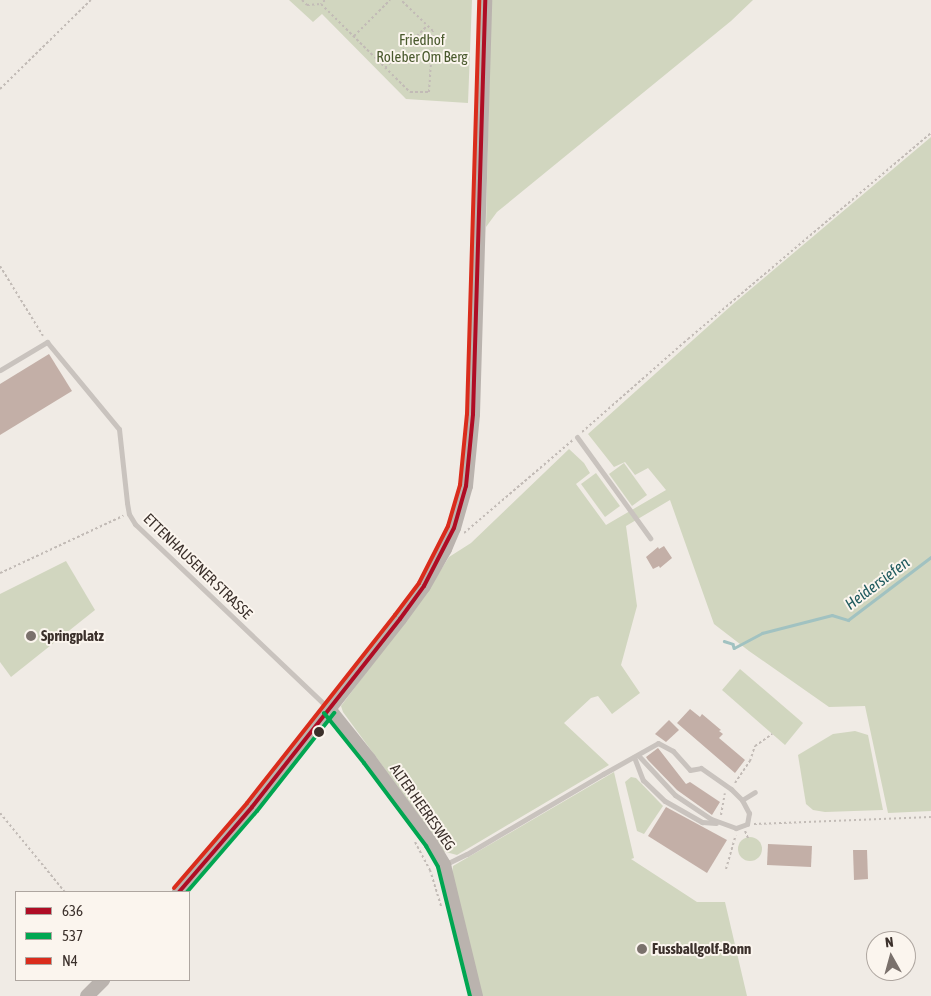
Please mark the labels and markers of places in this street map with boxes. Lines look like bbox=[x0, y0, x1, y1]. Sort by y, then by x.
place label: Springplatz bbox=[41, 627, 104, 645]
marker: Springplatz bbox=[25, 630, 37, 642]
unlabelled marker bbox=[314, 727, 324, 737]
place label: Fussballgolf-Bonn bbox=[652, 940, 751, 958]
marker: Fussballgolf-Bonn bbox=[636, 943, 648, 955]

